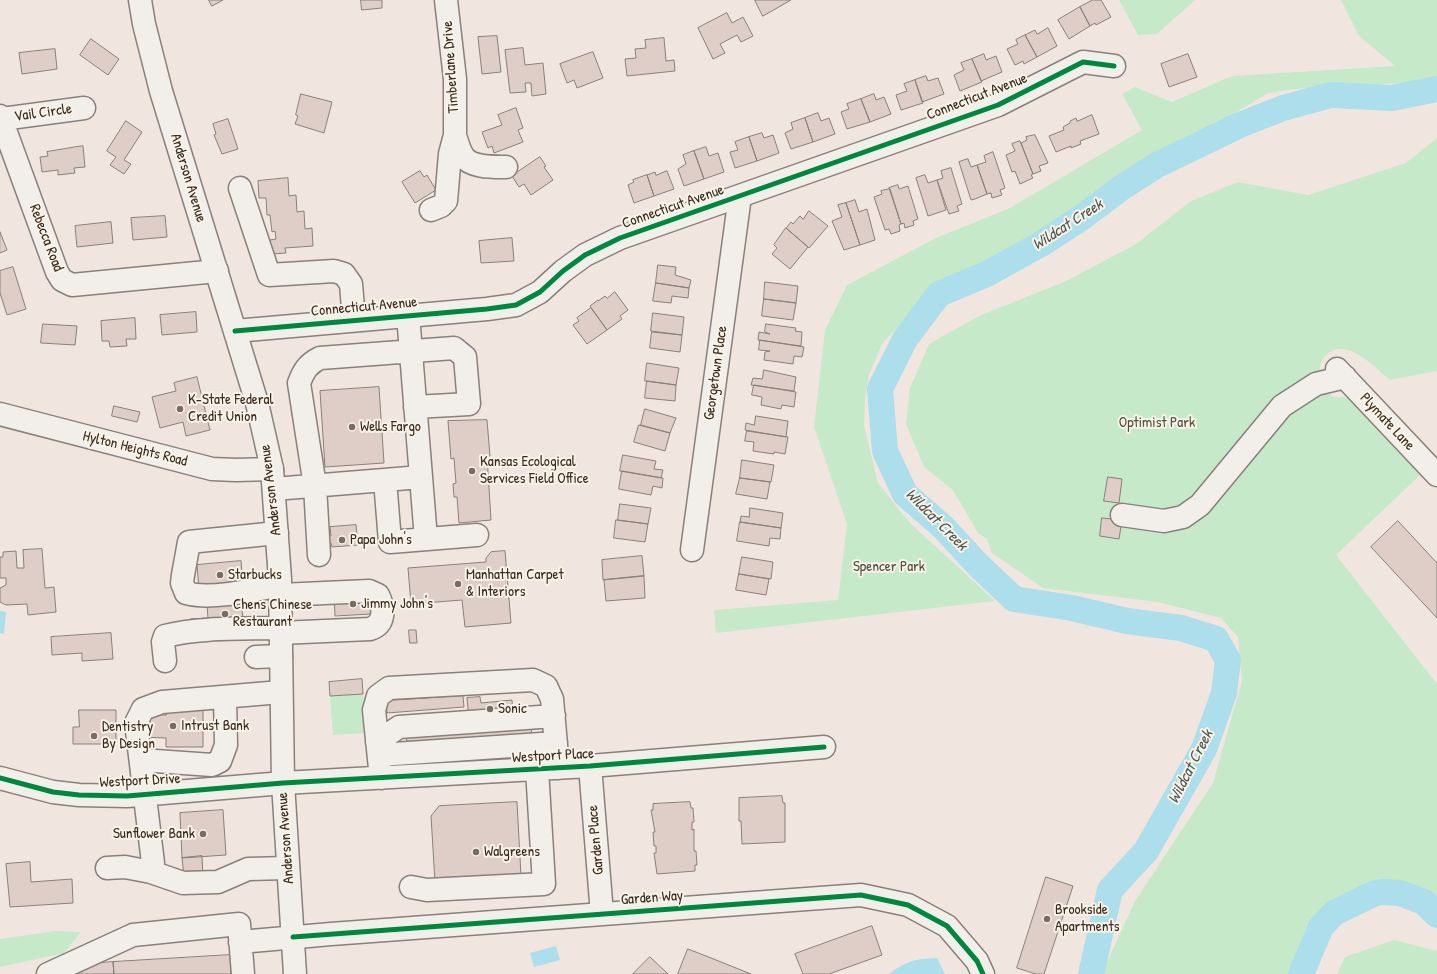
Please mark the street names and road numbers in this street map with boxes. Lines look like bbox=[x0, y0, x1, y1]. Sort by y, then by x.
street label: Timberlane Drive bbox=[439, 20, 463, 114]
street label: Connecticut Avenue bbox=[924, 69, 1030, 125]
street label: Vail Circle bbox=[13, 100, 73, 126]
street label: Anderson Avenue bbox=[166, 131, 210, 225]
street label: Connecticut Avenue bbox=[620, 181, 726, 233]
street label: Rebecca Road bbox=[25, 202, 67, 274]
street label: Connecticut Avenue bbox=[310, 293, 418, 321]
street label: Georgetown Place bbox=[700, 325, 732, 421]
street label: Plymate Lane bbox=[1356, 389, 1418, 455]
street label: Hylton Heights Road bbox=[81, 427, 189, 471]
street label: Anderson Avenue bbox=[256, 443, 286, 537]
street label: Westport Place bbox=[512, 745, 594, 767]
street label: Westport Drive bbox=[99, 770, 181, 792]
street label: Anderson Avenue bbox=[274, 792, 298, 884]
street label: Garden Place bbox=[584, 804, 608, 876]
street label: Garden Way bbox=[620, 887, 684, 909]

